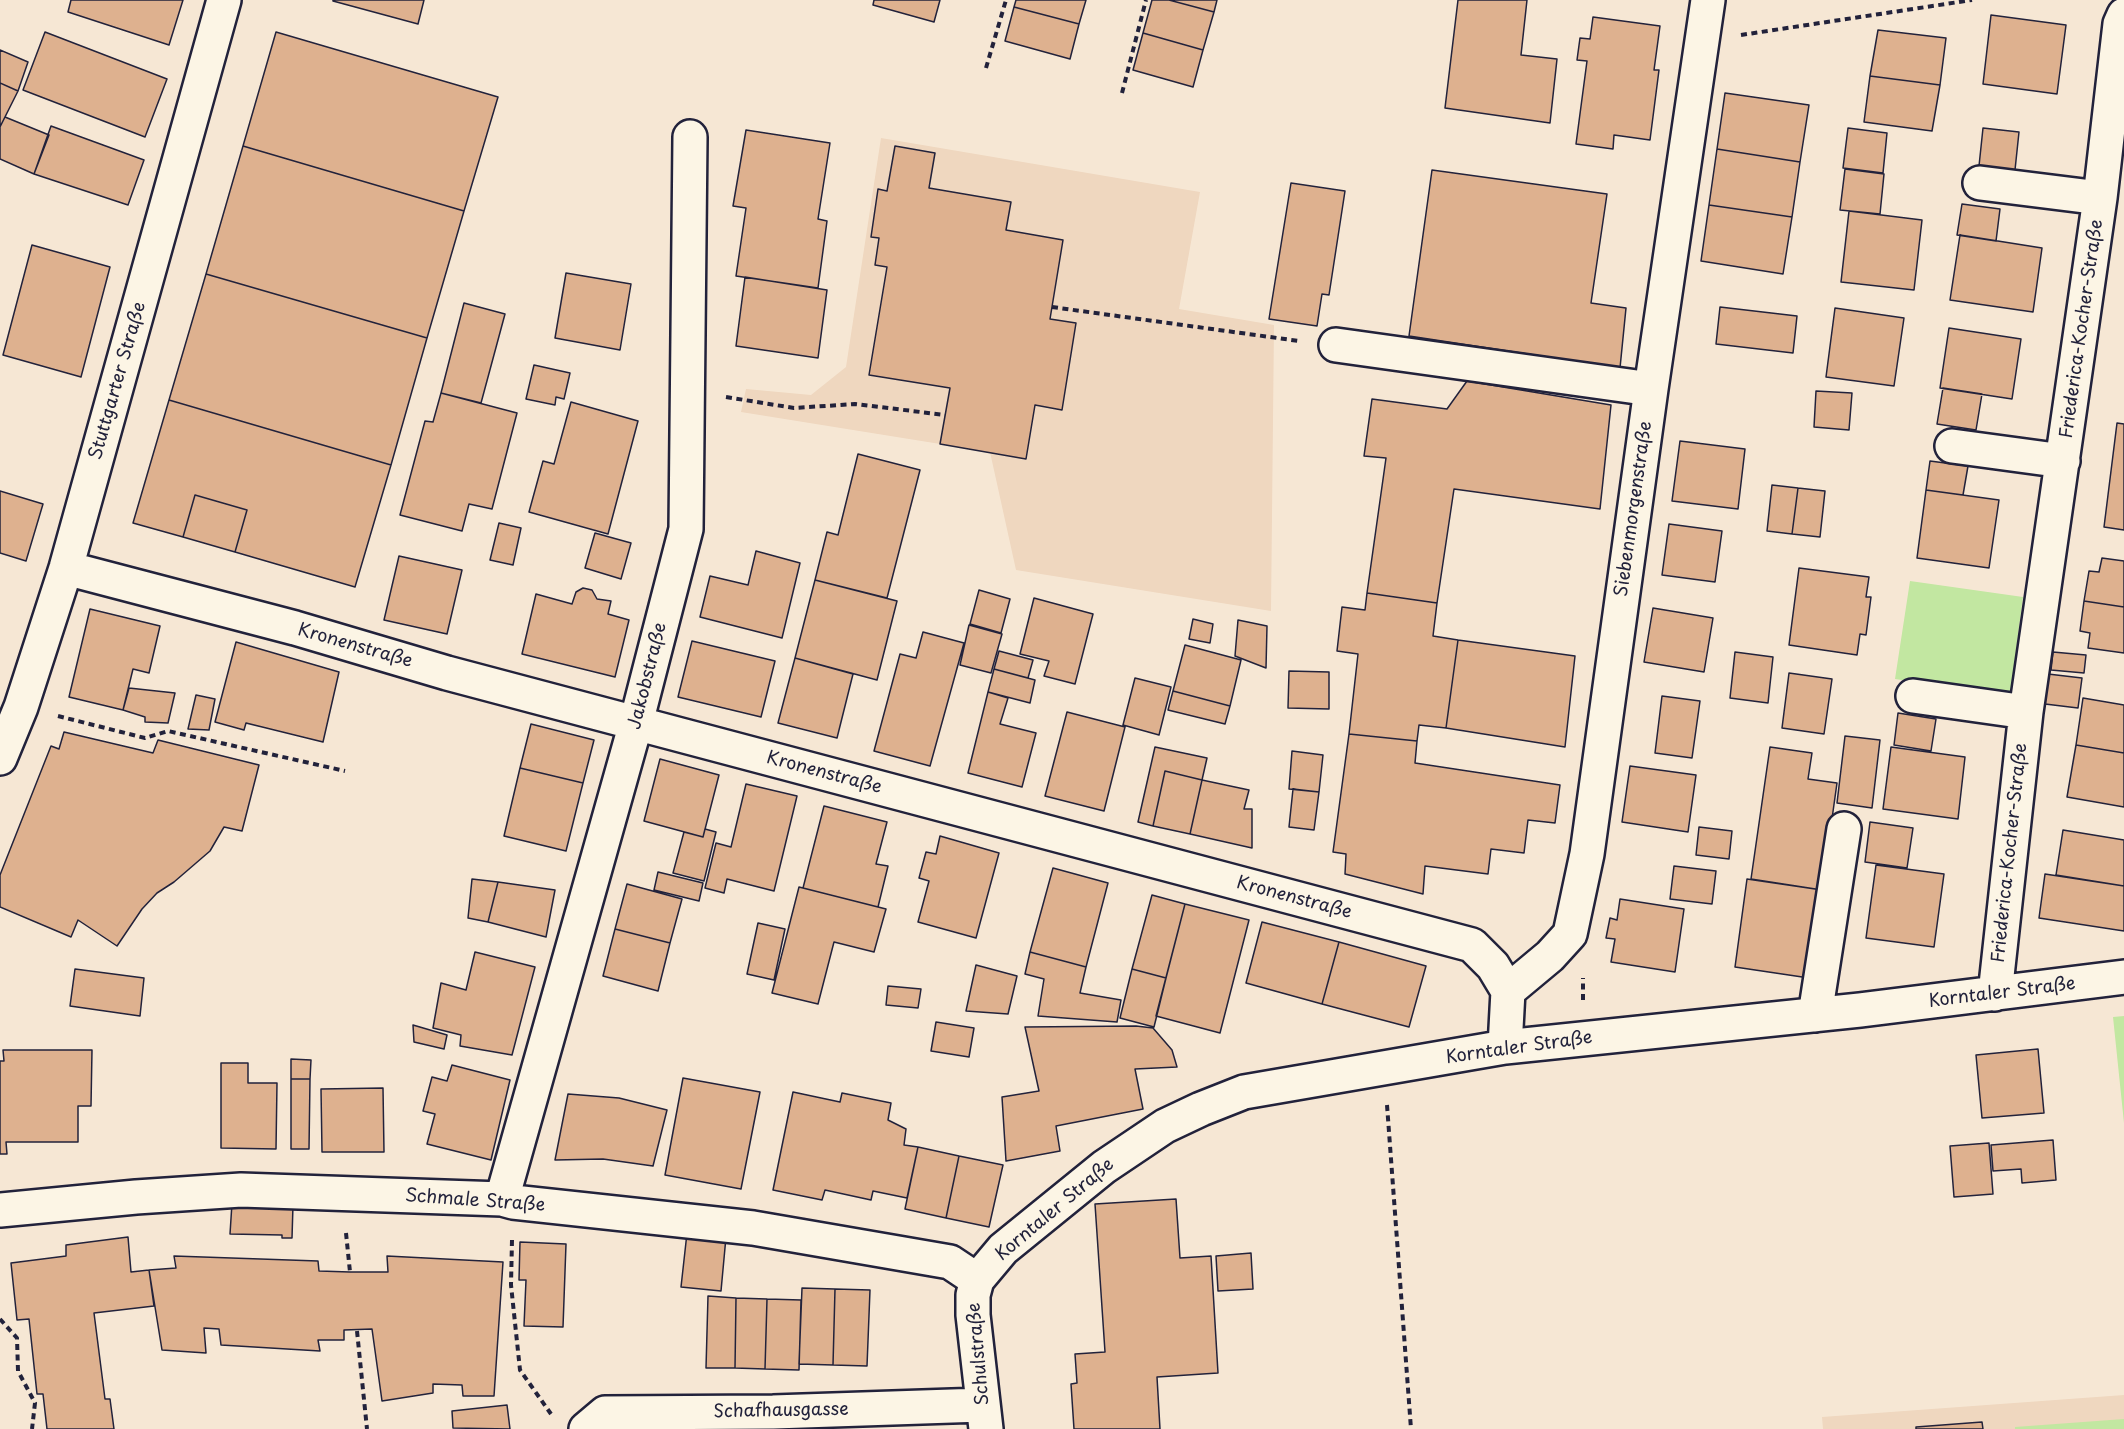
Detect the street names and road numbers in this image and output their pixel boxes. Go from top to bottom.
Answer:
street label: Friederica-Kocher-Straße [2056,218,2108,440]
street label: Stuttgarter Straße [85,300,151,462]
street label: Siebenmorgenstraße [1611,420,1657,598]
street label: Kronenstraße [295,619,415,673]
street label: Jakobstraße [624,620,672,732]
street label: Friederica-Kocher-Straße [1988,742,2032,964]
street label: Kronenstraße [764,747,884,799]
street label: Kronenstraße [1234,872,1354,924]
street label: Korntaler Straße [1927,973,2077,1013]
street label: Korntaler Straße [1444,1027,1594,1069]
street label: Korntaler Straße [991,1154,1119,1266]
street label: Schmale Straße [404,1185,546,1217]
street label: Schulstraße [964,1302,994,1406]
street label: Schafhausgasse [713,1399,849,1423]

